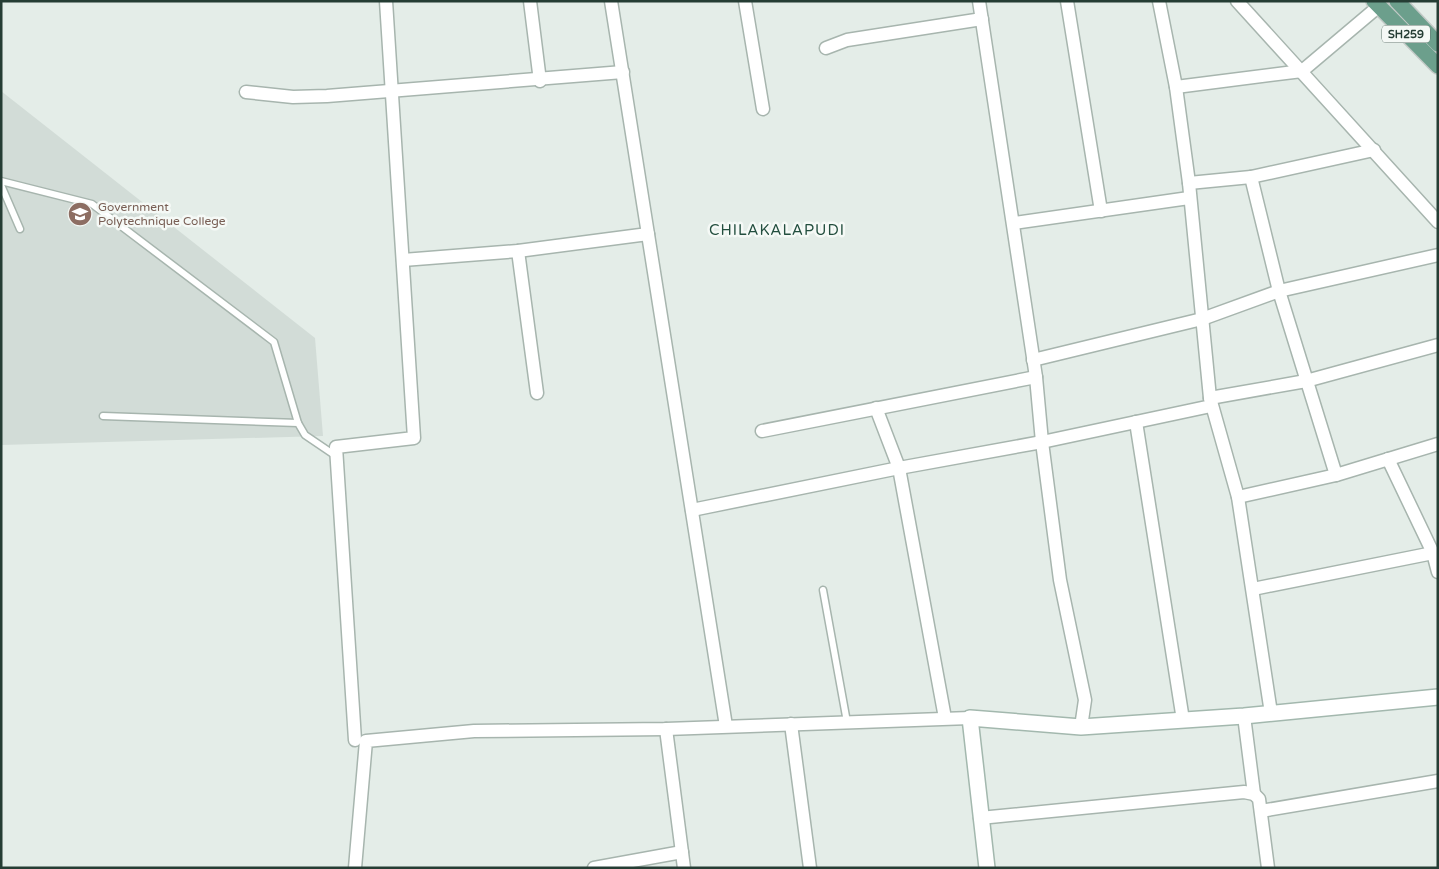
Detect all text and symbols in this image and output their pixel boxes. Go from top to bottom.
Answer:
road number: SH259 [1382,26,1430,42]
place label: Government Polytechnique College [98,200,226,228]
school or university icon: Government Polytechnique College [67,201,93,227]
district label: CHILAKALAPUDI [709,221,845,239]

